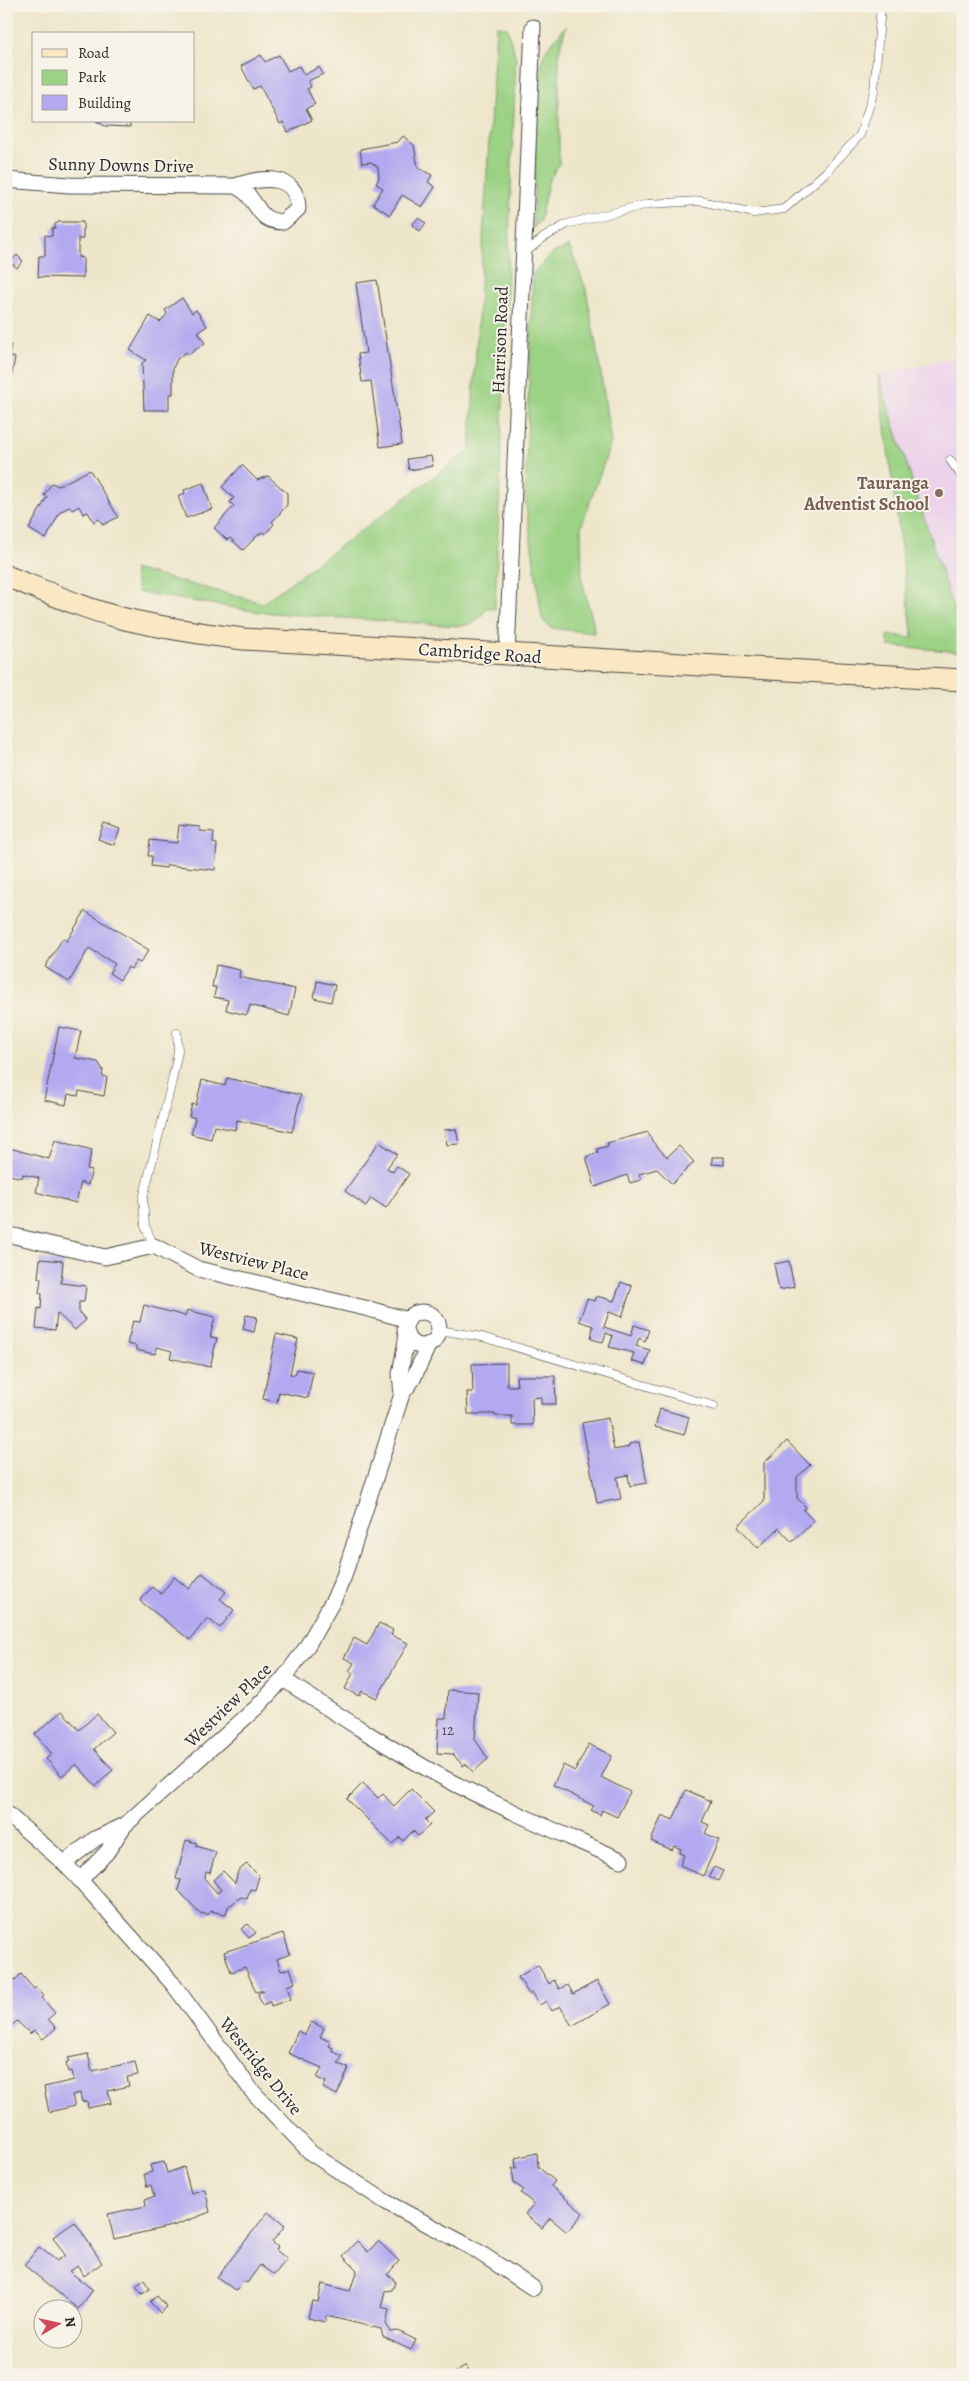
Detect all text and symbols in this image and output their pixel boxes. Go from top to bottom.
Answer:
legend [32,32,195,122]
text: Road [78,43,110,63]
text: Park [78,67,107,87]
text: Building [78,93,131,113]
street label: Sunny Downs Drive [48,152,194,178]
street label: Harrison Road [486,286,514,394]
place label: Tauranga Adventist School [803,471,929,516]
marker: Tauranga Adventist School [933,487,945,499]
street label: Cambridge Road [418,637,543,669]
street label: Westview Place [196,1236,311,1286]
street label: Westview Place [179,1657,277,1753]
house number: 12 [442,1720,454,1740]
street label: Westridge Drive [213,2011,308,2120]
north arrow [32,2298,82,2348]
text: N [60,2316,81,2329]

